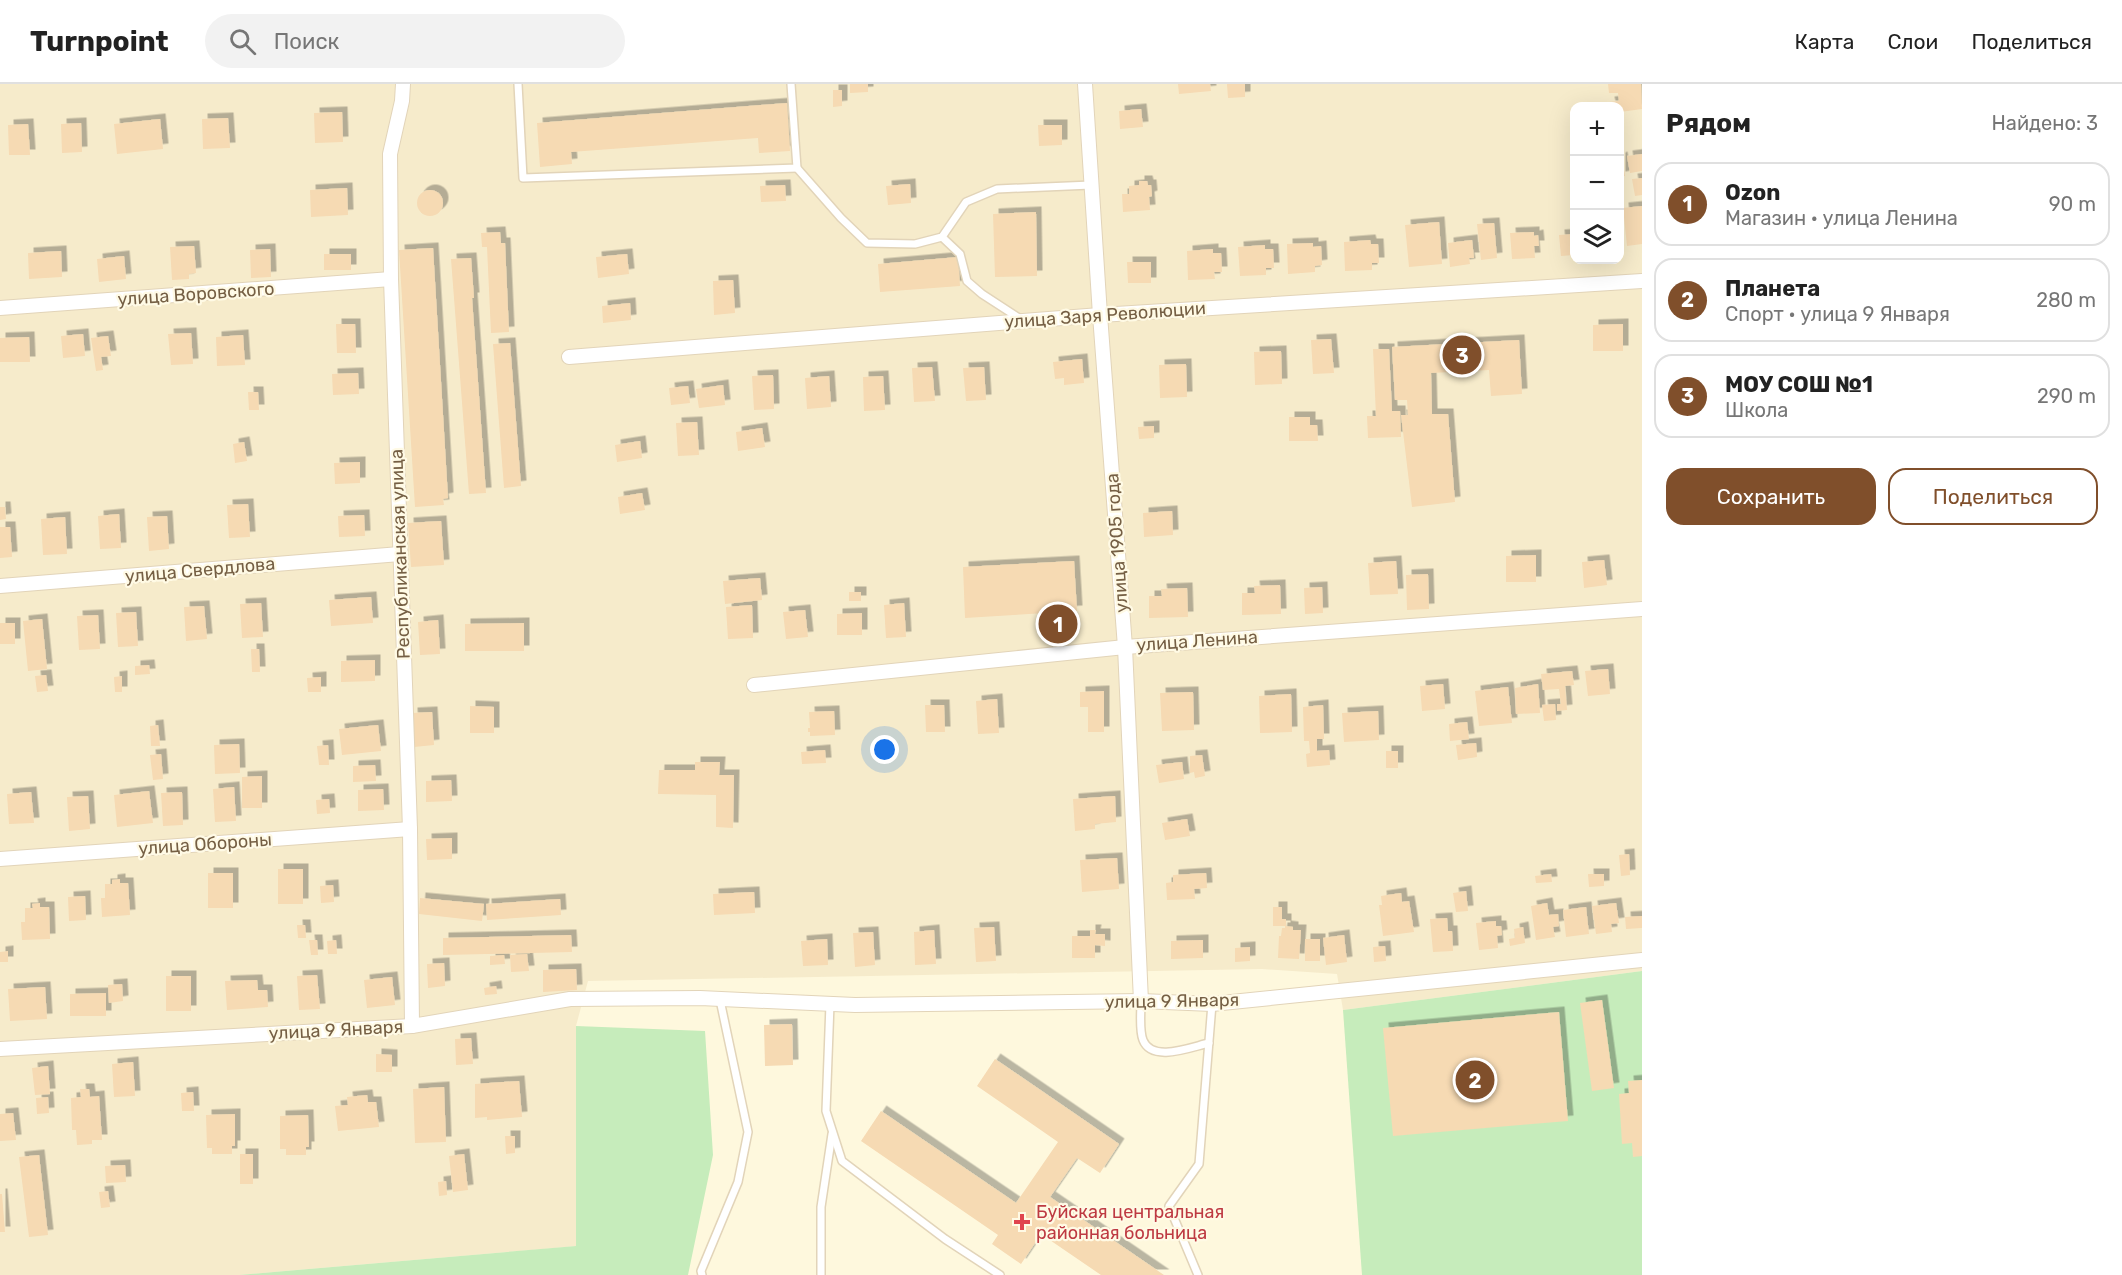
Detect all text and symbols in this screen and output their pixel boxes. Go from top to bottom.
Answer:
search box [205,14,625,68]
text: Turnpoint [30,25,169,58]
icon: search [226,25,259,58]
text: Поиск [274,28,339,55]
text: Карта [1794,29,1854,54]
text: Слои [1887,29,1938,54]
text: Поделиться [1971,29,2092,54]
map controls [1570,102,1624,264]
button: + [1570,102,1624,156]
text: Рядом [1666,108,1751,139]
text: Найдено: 3 [1992,111,2098,135]
button: − [1570,156,1624,210]
text: Ozon [1725,179,1780,206]
text: 1 [1683,192,1692,216]
text: 90 m [2049,192,2096,216]
text: Магазин · улица Ленина [1725,206,1958,230]
button: layers [1570,210,1624,264]
text: Планета [1725,275,1820,302]
street label: улица Воровского [117,278,275,310]
text: 2 [1681,288,1694,312]
text: 280 m [2036,288,2096,312]
street label: улица Заря Революции [1003,297,1207,333]
text: Спорт · улица 9 Января [1725,302,1950,326]
pin: 3 [1442,332,1482,378]
text: МОУ СОШ №1 [1725,371,1873,398]
text: 3 [1681,384,1694,408]
text: 290 m [2037,384,2096,408]
text: Школа [1725,398,1788,422]
street label: Республиканская улица [385,449,415,659]
button: Сохранить [1666,468,1876,525]
button: Поделиться [1888,468,2098,525]
street label: улица 1905 года [1101,473,1133,613]
street label: улица Свердлова [124,552,276,588]
pin: 1 [1038,602,1078,646]
street label: улица Ленина [1135,626,1259,656]
your location [870,735,899,764]
street label: улица Обороны [137,828,273,860]
street label: улица 9 Января [1104,989,1240,1013]
street label: улица 9 Января [268,1015,404,1045]
pin: 2 [1456,1058,1494,1102]
place label: Буйская центральная районная больница [1036,1201,1224,1244]
marker: Буйская центральная районная больница [1013,1213,1031,1231]

